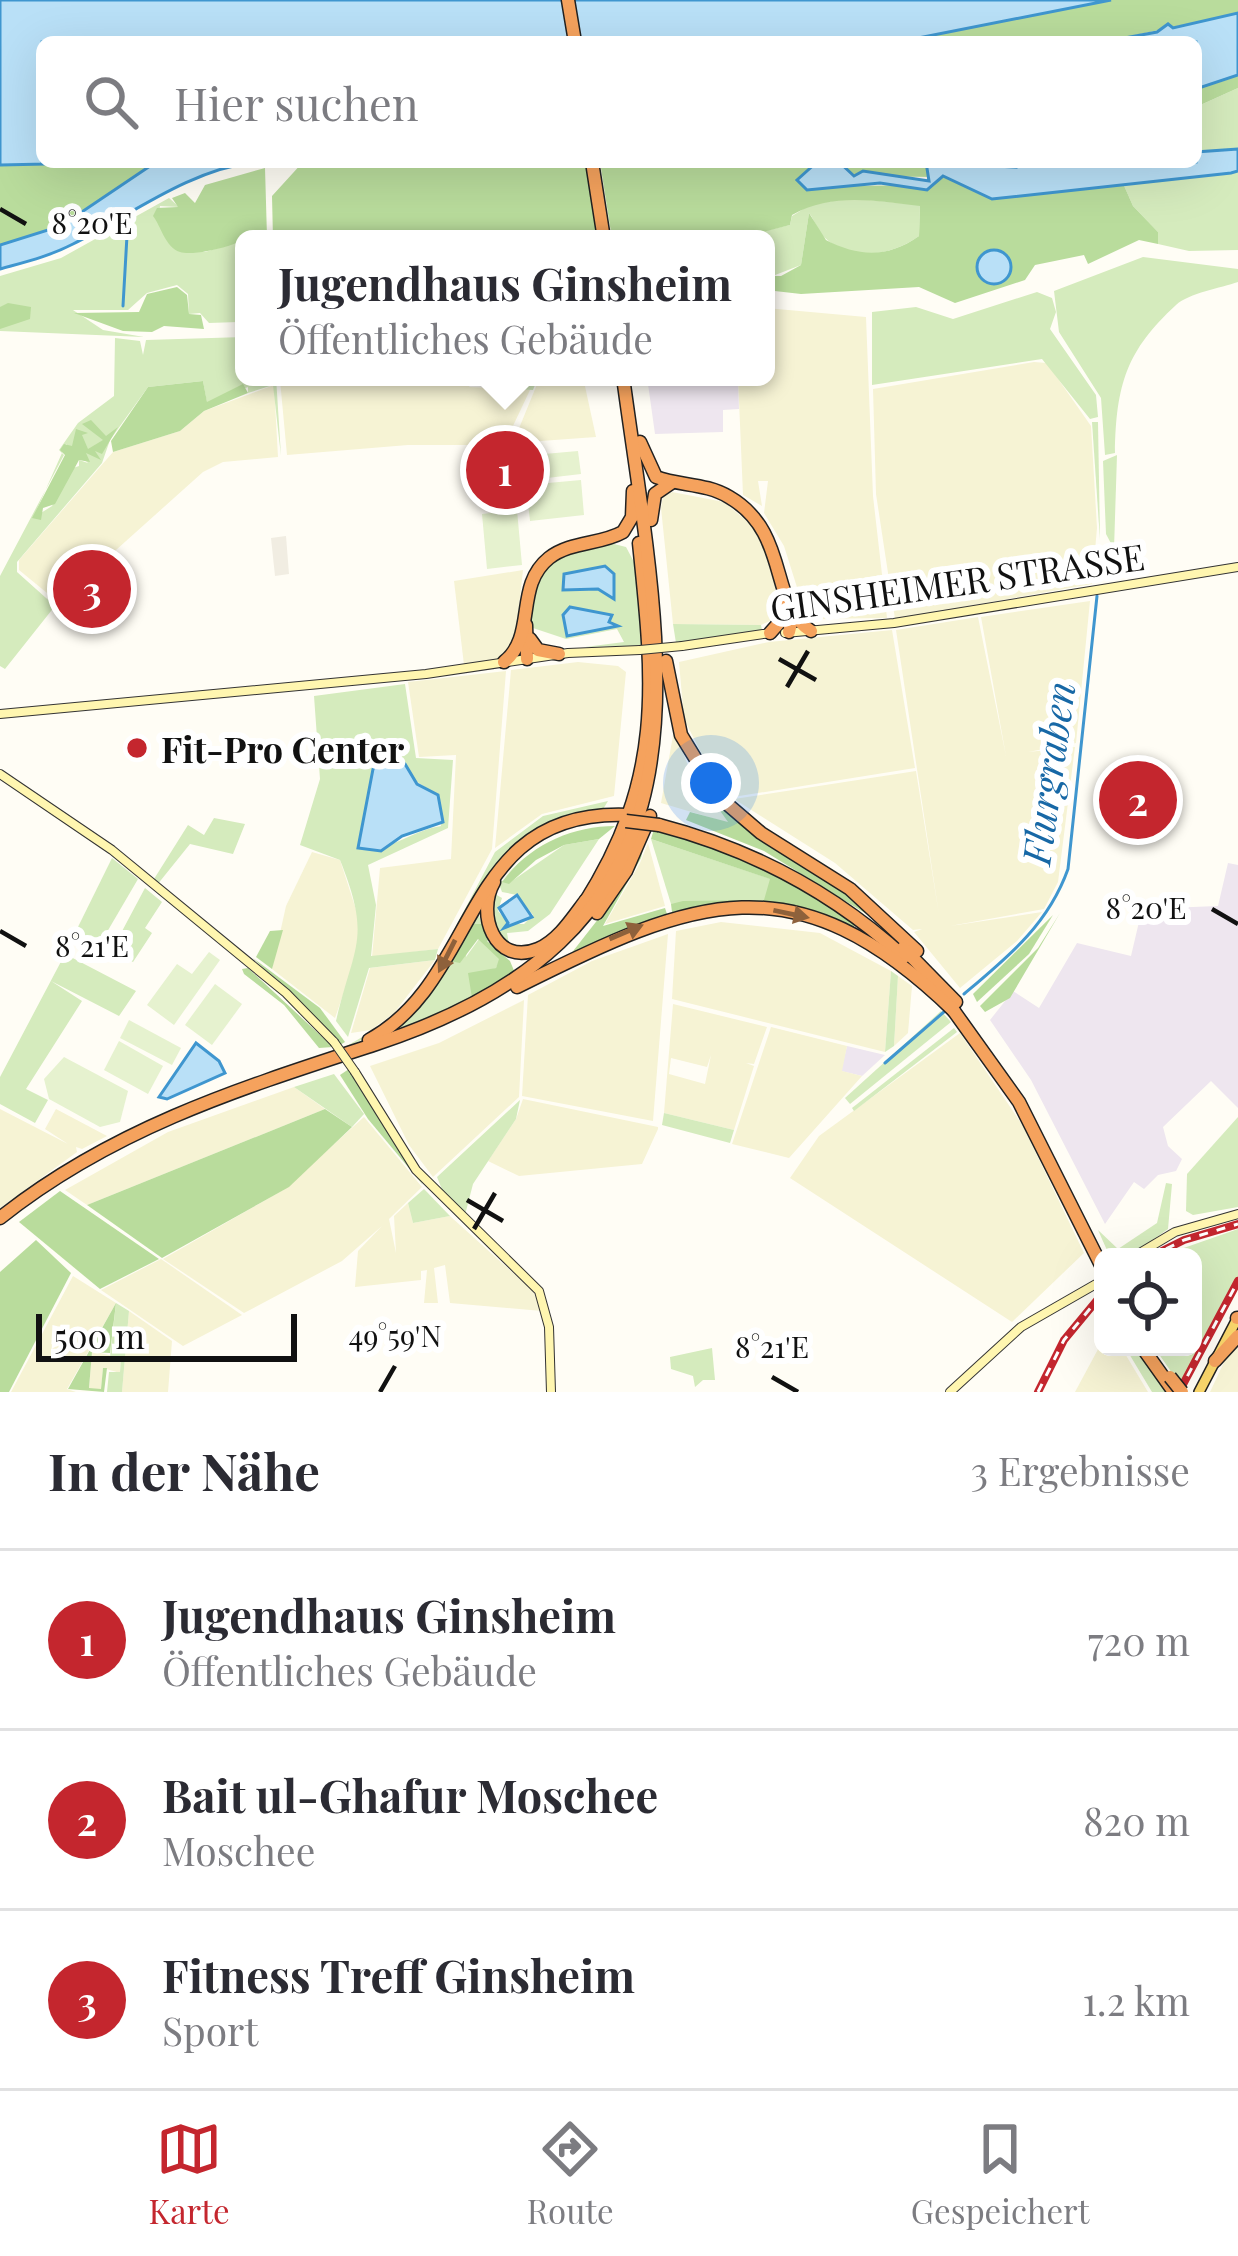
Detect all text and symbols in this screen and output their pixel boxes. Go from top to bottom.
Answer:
search box [36,36,1202,168]
icon: search [78,69,144,135]
text: Hier suchen [174,72,419,132]
text: 8°20'E [52,202,132,242]
popup [235,230,775,386]
text: Jugendhaus Ginsheim [278,252,732,312]
text: Öffentliches Gebäude [278,312,653,364]
pin: 1 [466,425,544,515]
street label: GINSHEIMER STRASSE [767,531,1147,631]
pin: 3 [53,544,131,634]
water label: Flurgraben [1008,678,1086,870]
place label: Fit-Pro Center [161,724,404,772]
marker: Fit-Pro Center [124,735,150,761]
your location [681,753,741,813]
pin: 2 [1099,755,1177,845]
text: 8°20'E [1106,887,1186,927]
one-way arrow [773,905,811,924]
one-way arrow [608,922,644,941]
text: 8°21'E [55,925,129,965]
one-way arrow [437,939,458,974]
map controls [1094,1248,1202,1356]
button: locate [1094,1248,1202,1356]
scale bar [36,1308,297,1361]
text: 500 m [54,1313,145,1357]
text: 49°59'N [348,1315,442,1355]
text: 8°21'E [735,1326,809,1366]
text: In der Nähe [48,1436,320,1504]
text: 3 Ergebnisse [970,1444,1190,1496]
text: Jugendhaus Ginsheim [162,1584,616,1644]
text: 1 [80,1614,94,1666]
text: 720 m [1088,1614,1190,1666]
text: Öffentliches Gebäude [162,1644,537,1696]
text: Bait ul-Ghafur Moschee [162,1764,658,1824]
text: 2 [77,1794,97,1846]
text: 820 m [1083,1794,1190,1846]
text: Moschee [162,1824,315,1876]
text: Fitness Treff Ginsheim [162,1944,635,2004]
text: 3 [77,1974,97,2026]
text: 1.2 km [1082,1974,1190,2026]
text: Sport [162,2004,258,2056]
tab: Karte [149,2116,230,2232]
tab: Route [527,2116,614,2232]
tab: Gespeichert [911,2116,1089,2232]

